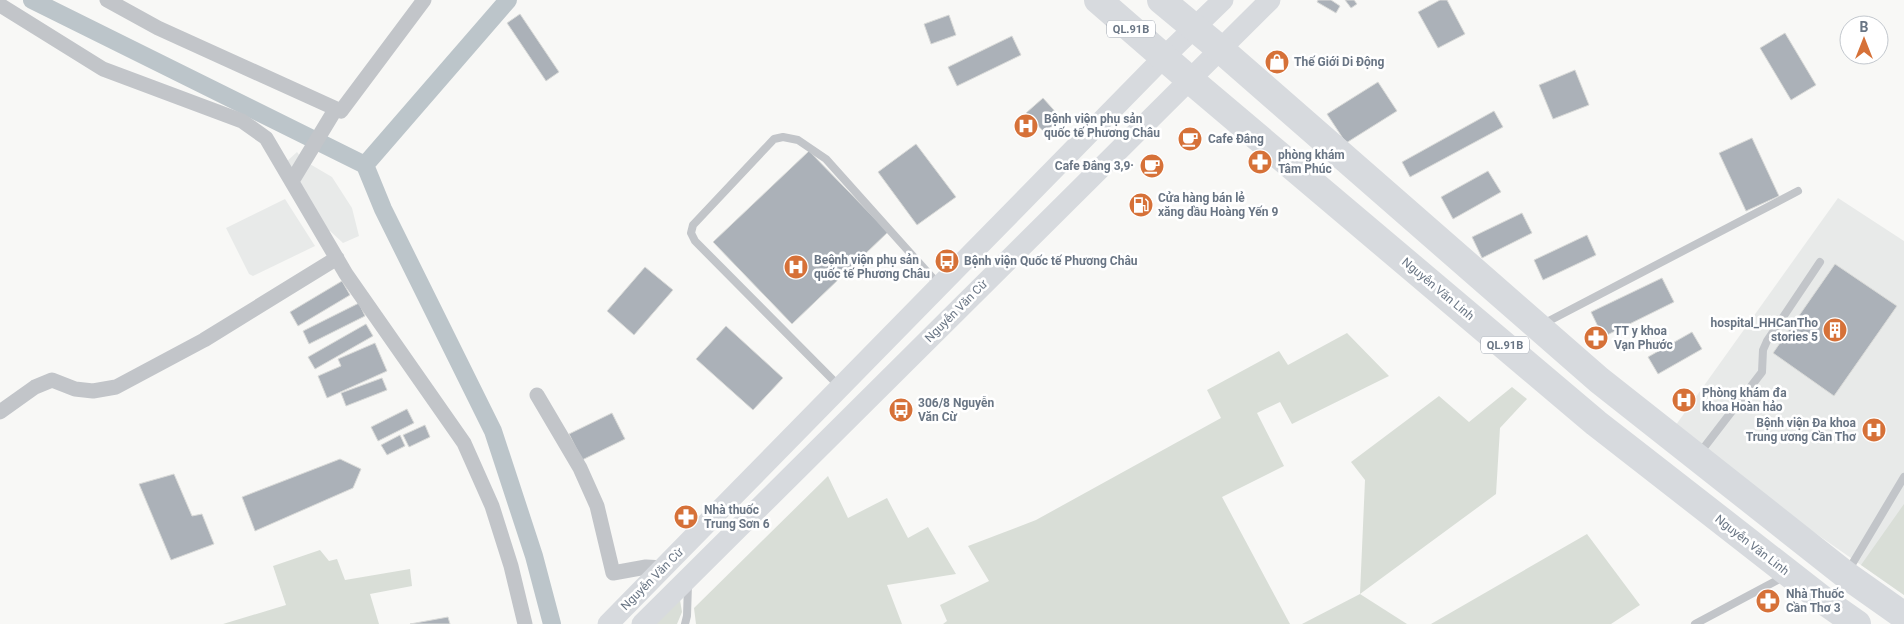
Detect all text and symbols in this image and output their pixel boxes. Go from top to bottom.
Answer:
north arrow [1839,15,1889,65]
text: B [1860,19,1869,35]
road number: QL.91B [1107,20,1155,38]
shop icon: Thế Giới Di Động [1264,49,1290,75]
place label: Thế Giới Di Động [1294,55,1385,69]
place label: Bệnh viện phụ sản quốc tế Phương Châu [1044,112,1160,140]
hospital icon: Bệnh viện phụ sản quốc tế Phương Châu [1013,113,1039,139]
cafe icon: Cafe Đắng [1177,126,1203,152]
place label: Cafe Đắng [1208,132,1264,146]
place label: phòng khám Tâm Phúc [1278,148,1345,176]
pharmacy icon: phòng khám Tâm Phúc [1247,149,1273,175]
cafe icon: Cafe Đắng 3,9· [1139,153,1165,179]
place label: Cafe Đắng 3,9· [1055,159,1134,173]
place label: Cửa hàng bán lẻ xăng dầu Hoàng Yến 9 [1158,191,1278,219]
fuel station icon: Cửa hàng bán lẻ xăng dầu Hoàng Yến 9 [1128,192,1154,218]
bus stop icon: Bệnh viện Quốc tế Phương Châu [934,248,960,274]
place label: Beệnh viện phụ sản quốc tế Phương Châu [814,253,930,281]
hospital icon: Beệnh viện phụ sản quốc tế Phương Châu [783,254,809,280]
place label: Bệnh viện Quốc tế Phương Châu [964,254,1138,268]
street label: Nguyễn Văn Linh [1399,255,1477,323]
street label: Nguyễn Văn Cừ [922,277,990,345]
place label: hospital_HHCanTho stories 5 [1711,316,1818,344]
building icon: hospital_HHCanTho stories 5 [1822,317,1848,343]
place label: TT y khoa Vạn Phước [1614,324,1673,352]
pharmacy icon: TT y khoa Vạn Phước [1583,325,1609,351]
road number: QL.91B [1481,336,1529,354]
place label: Phòng khám đa khoa Hoàn hảo [1702,386,1787,414]
hospital icon: Phòng khám đa khoa Hoàn hảo [1671,387,1697,413]
place label: 306/8 Nguyễn Văn Cừ [918,396,994,424]
bus stop icon: 306/8 Nguyễn Văn Cừ [888,397,914,423]
place label: Bệnh viện Đa khoa Trung ương Cần Thơ [1746,416,1857,444]
hospital icon: Bệnh viện Đa khoa Trung ương Cần Thơ [1861,417,1887,443]
place label: Nhà thuốc Trung Sơn 6 [704,503,770,531]
pharmacy icon: Nhà thuốc Trung Sơn 6 [673,504,699,530]
street label: Nguyễn Văn Linh [1712,512,1792,578]
street label: Nguyễn Văn Cừ [618,545,686,613]
place label: Nhà Thuốc Cần Thơ 3 [1786,587,1844,615]
pharmacy icon: Nhà Thuốc Cần Thơ 3 [1755,588,1781,614]

